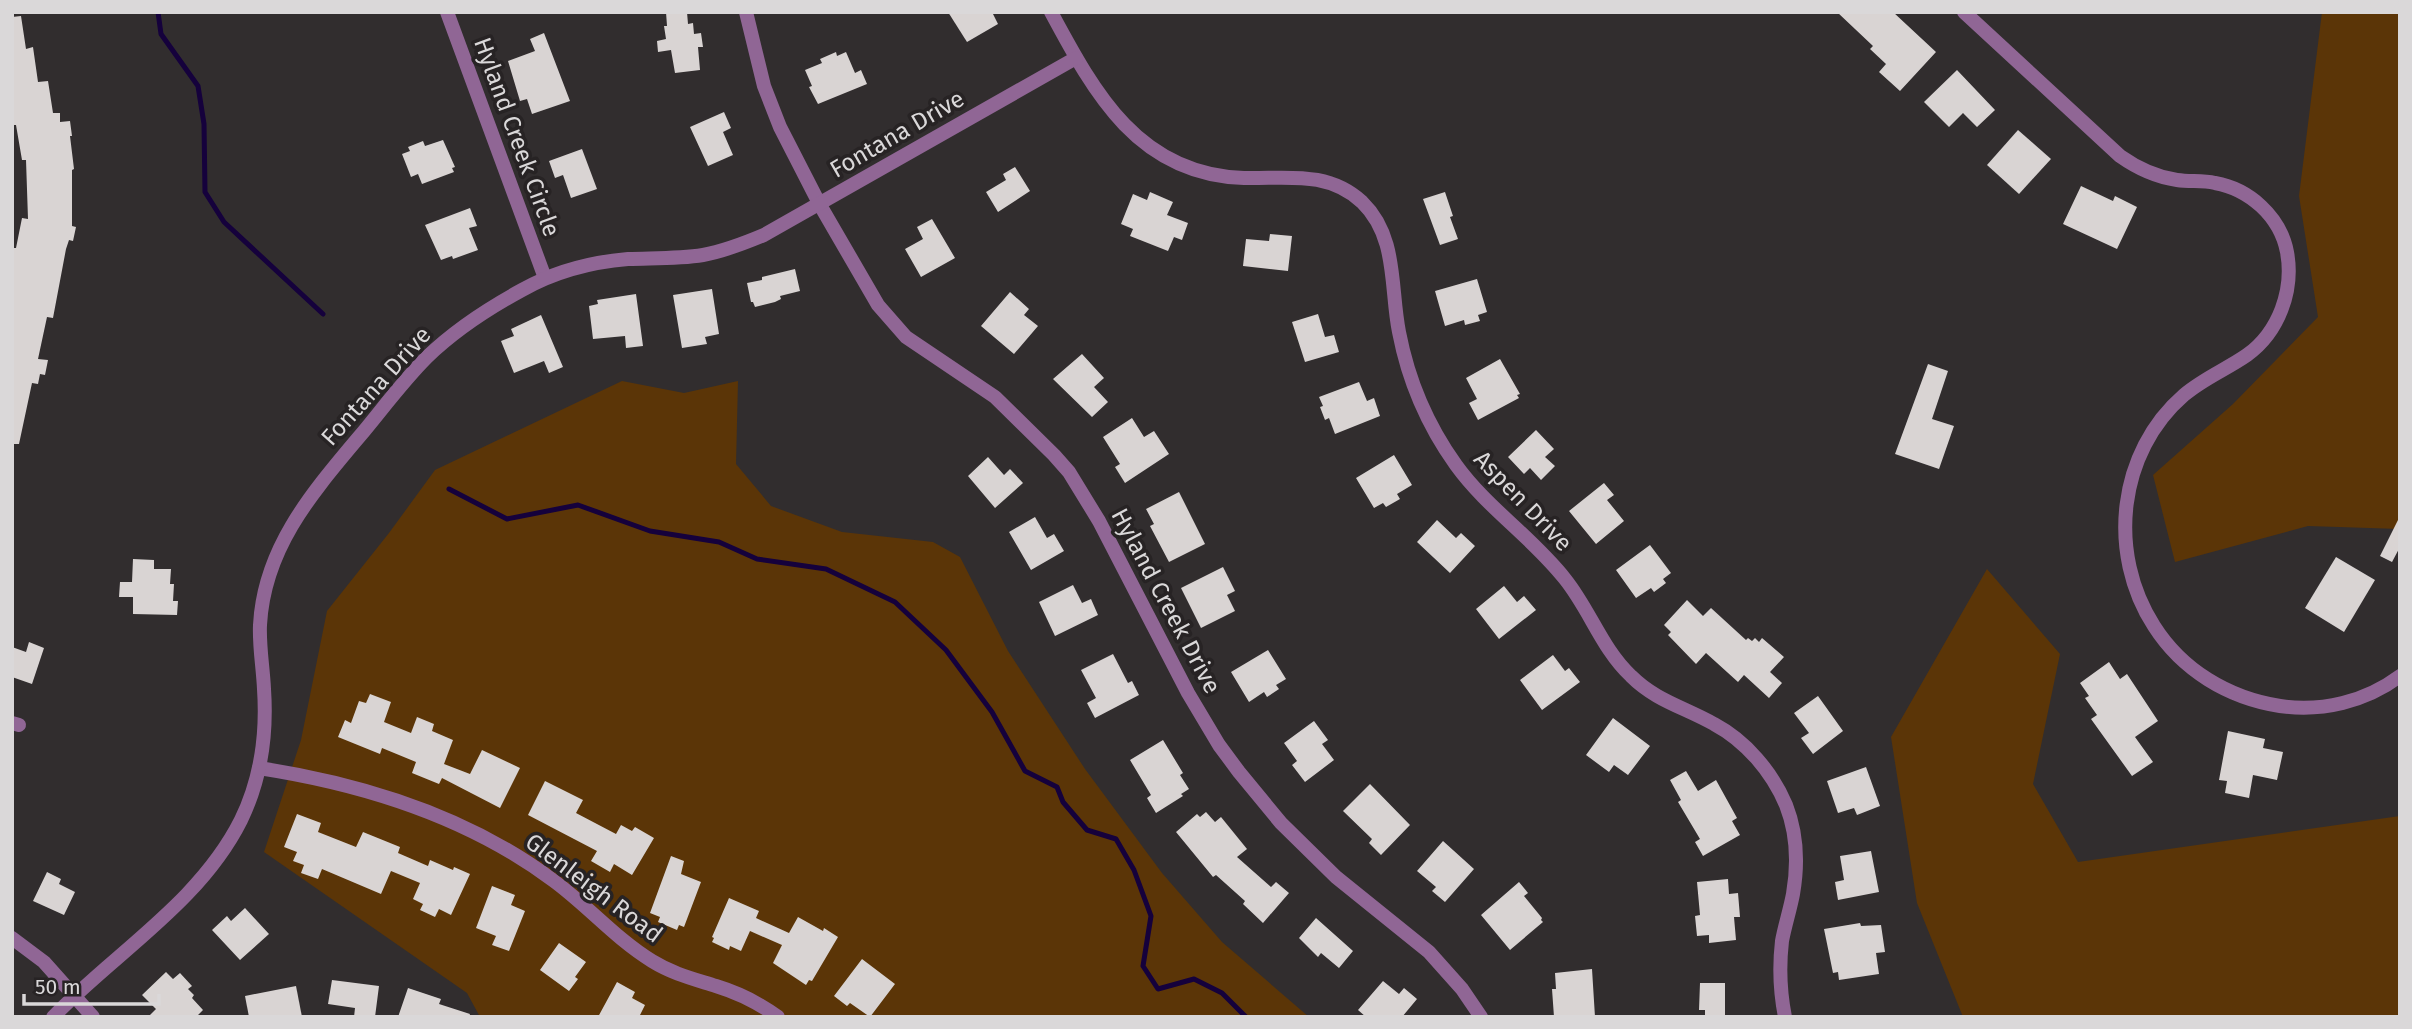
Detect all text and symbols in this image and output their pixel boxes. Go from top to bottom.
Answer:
street label: Hyland Creek Circle [468,34,566,240]
street label: Fontana Drive [825,84,969,184]
street label: Fontana Drive [315,321,437,451]
street label: Aspen Drive [1468,445,1578,557]
street label: Hyland Creek Drive [1105,504,1227,698]
street label: Glenleigh Road [520,827,668,949]
scale bar [24,962,159,1006]
text: 50 m [35,974,81,1000]

